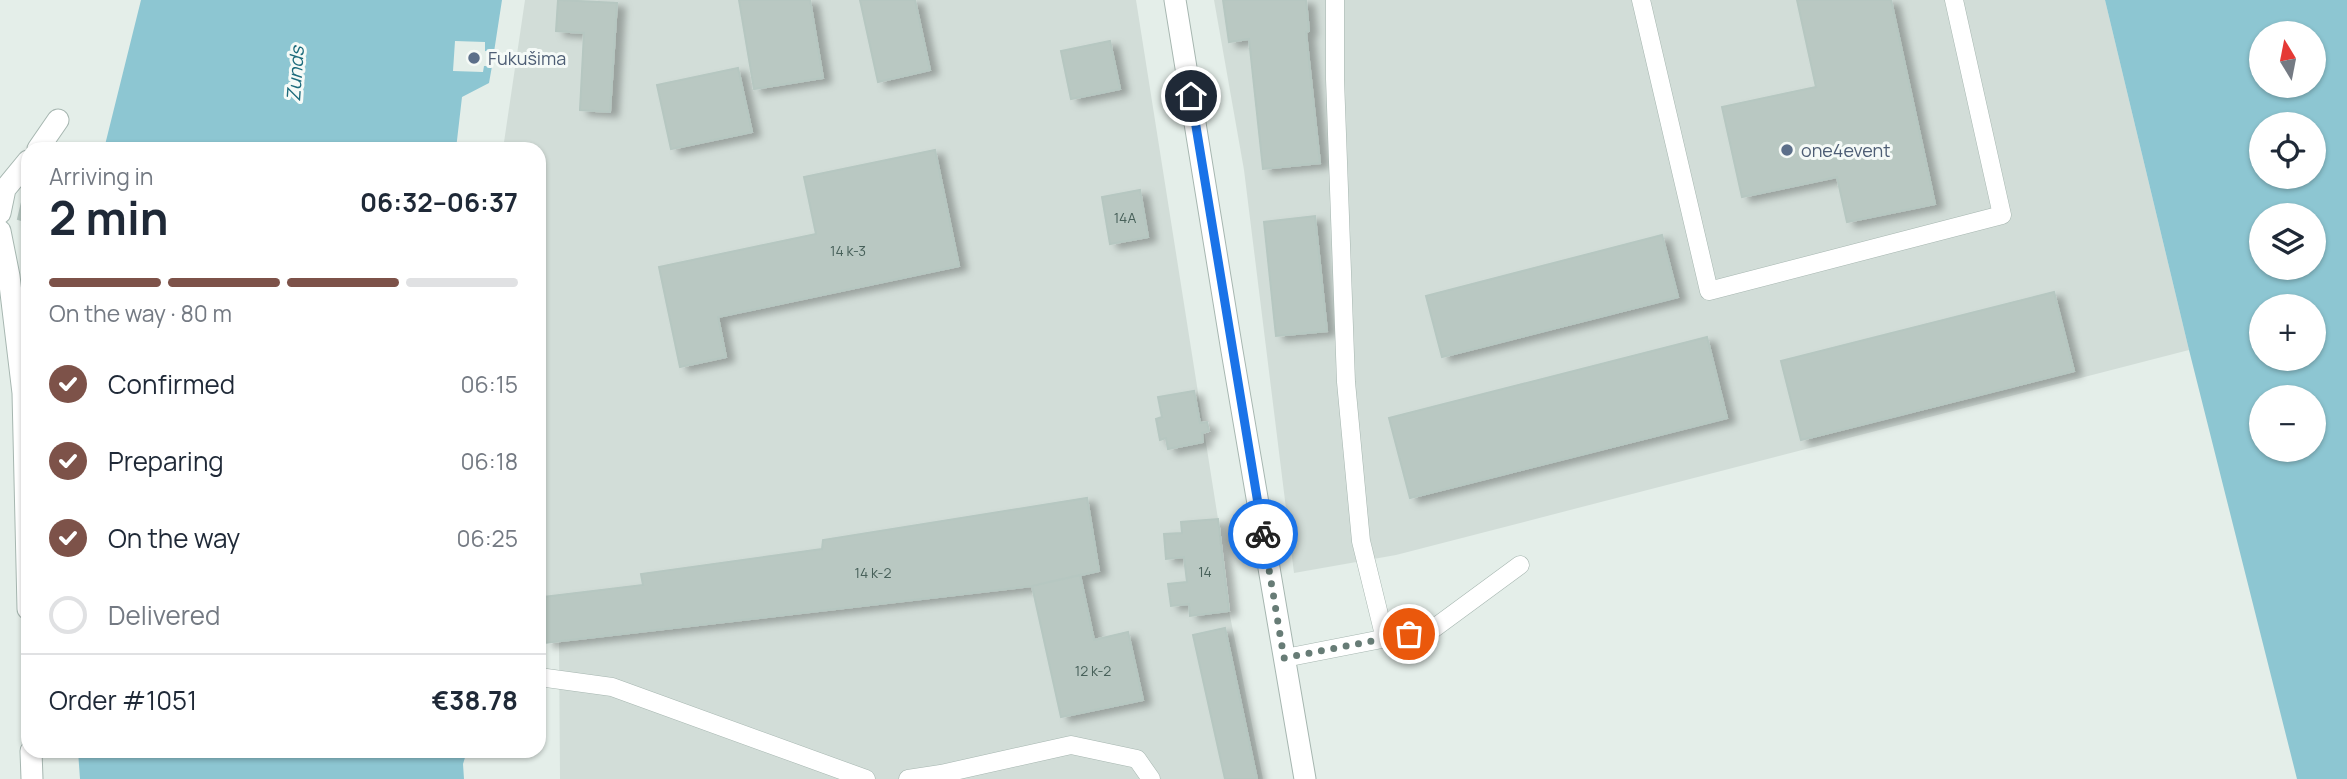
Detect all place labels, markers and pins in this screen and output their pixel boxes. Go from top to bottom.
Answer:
place label: Fukušima [488,46,566,70]
marker: Fukušima [466,50,482,66]
pin [1161,66,1221,126]
place label: one4event [1801,138,1891,162]
marker: one4event [1779,142,1795,158]
pin [1379,604,1439,664]

